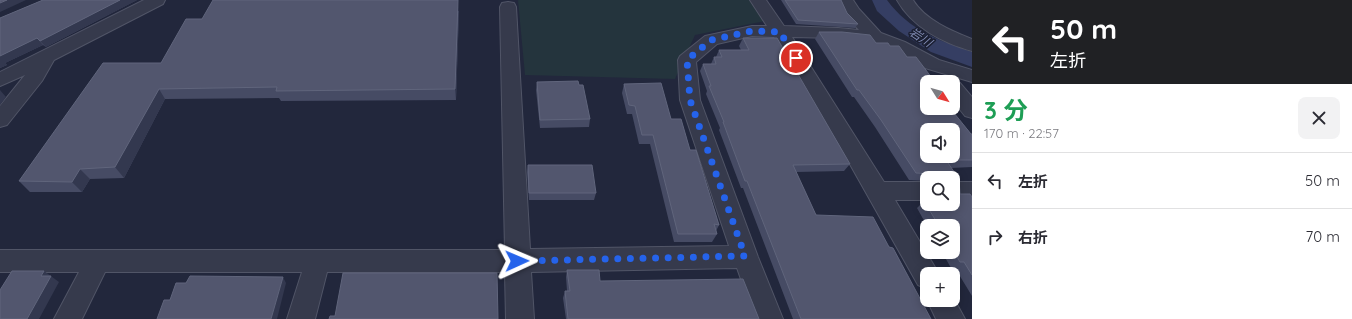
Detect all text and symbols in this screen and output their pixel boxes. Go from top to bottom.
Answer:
text: 50 m [1050,11,1117,46]
icon: left [984,16,1036,68]
water label: 岩川 [907,24,937,51]
pin [779,41,813,75]
icon: arrive [785,47,807,69]
text: 左折 [1050,49,1086,72]
north arrow [920,75,960,115]
map controls [920,75,960,307]
text: 3 分 [984,95,1028,125]
button: close [1298,97,1340,139]
button: sound [920,123,960,163]
text: 170 m · 22:57 [984,125,1059,141]
icon: left [984,170,1006,192]
button: search [920,171,960,211]
text: 50 m [1305,171,1340,190]
text: 左折 [1018,172,1048,191]
button: layers [920,219,960,259]
icon: right [984,226,1006,248]
text: 70 m [1306,227,1340,246]
text: 右折 [1018,228,1048,247]
position arrow [496,240,538,282]
button: + [920,267,960,307]

